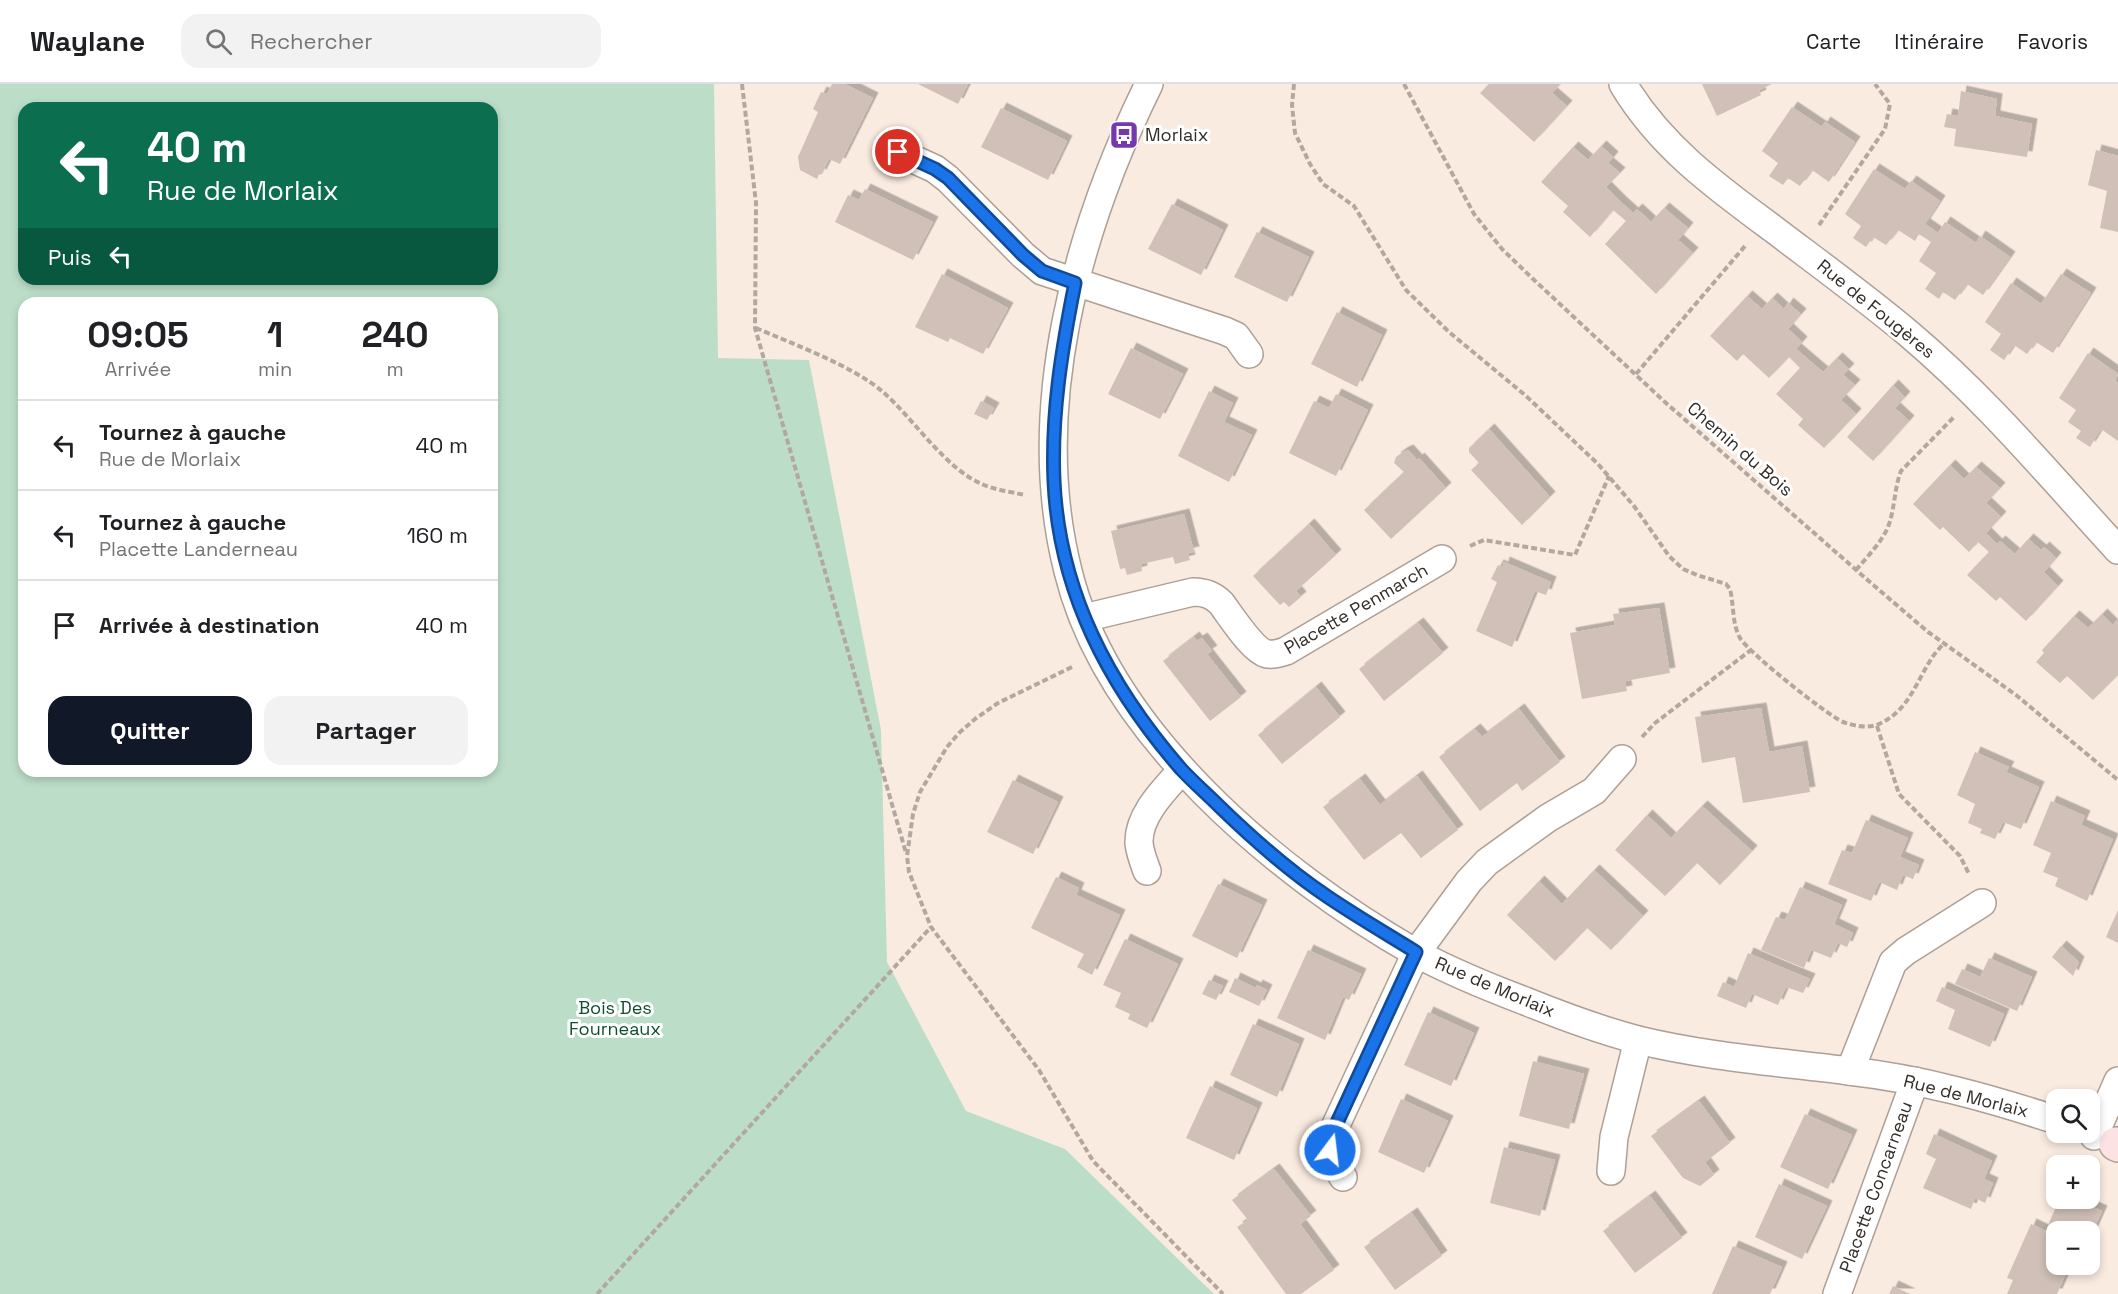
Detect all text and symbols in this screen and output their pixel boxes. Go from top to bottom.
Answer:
search box [181,14,601,68]
text: Waylane [30,23,145,59]
icon: search [202,25,235,58]
text: Rechercher [250,27,373,55]
text: Carte [1806,28,1861,55]
text: Itinéraire [1894,28,1984,55]
text: Favoris [2017,28,2088,55]
bus stop icon: Morlaix [1108,119,1140,151]
text: 40 m [147,121,247,174]
place label: Morlaix [1145,123,1208,146]
icon: left [48,126,126,204]
pin [872,126,923,177]
icon: arrive [881,135,914,168]
text: Rue de Morlaix [147,173,339,208]
icon: left [104,240,137,273]
text: Puis [48,243,92,271]
street label: Rue de Fougères [1813,254,1940,363]
text: 09:05 [87,312,189,358]
text: 1 [267,312,283,358]
text: 240 [362,312,429,358]
text: Arrivée [105,356,171,382]
text: min [258,356,292,382]
text: m [387,356,404,382]
street label: Chemin du Bois [1683,396,1798,501]
text: Tournez à gauche [99,418,286,446]
icon: left [48,429,81,462]
text: 40 m [416,431,468,459]
text: Rue de Morlaix [99,446,241,472]
text: Tournez à gauche [99,508,286,536]
icon: left [48,519,81,552]
text: 160 m [407,521,468,549]
text: Placette Landerneau [99,536,298,562]
street label: Placette Penmarch [1280,558,1432,659]
icon: arrive [48,609,81,642]
text: Arrivée à destination [99,611,320,639]
text: 40 m [416,611,468,639]
button: Quitter [48,696,252,765]
button: Partager [264,696,468,765]
street label: Rue de Morlaix [1432,951,1559,1022]
park label: Bois Des Fourneaux [569,996,661,1040]
street label: Rue de Morlaix [1901,1069,2031,1122]
map controls [2046,1089,2100,1275]
button: search [2046,1089,2100,1143]
street label: Placette Concarneau [1834,1098,1917,1276]
position arrow [1298,1118,1362,1182]
button: + [2046,1155,2100,1209]
button: − [2046,1221,2100,1275]

